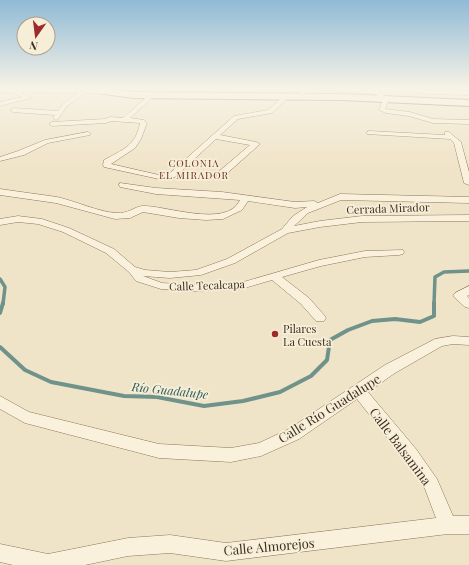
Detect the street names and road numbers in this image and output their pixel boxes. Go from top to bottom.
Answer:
street label: Cerrada Mirador [346,199,430,217]
street label: Calle Tecalcapa [169,276,246,294]
street label: Calle Río Guadalupe [275,369,384,446]
street label: Calle Balsamina [366,404,436,489]
street label: Calle Almorejos [223,534,315,558]

